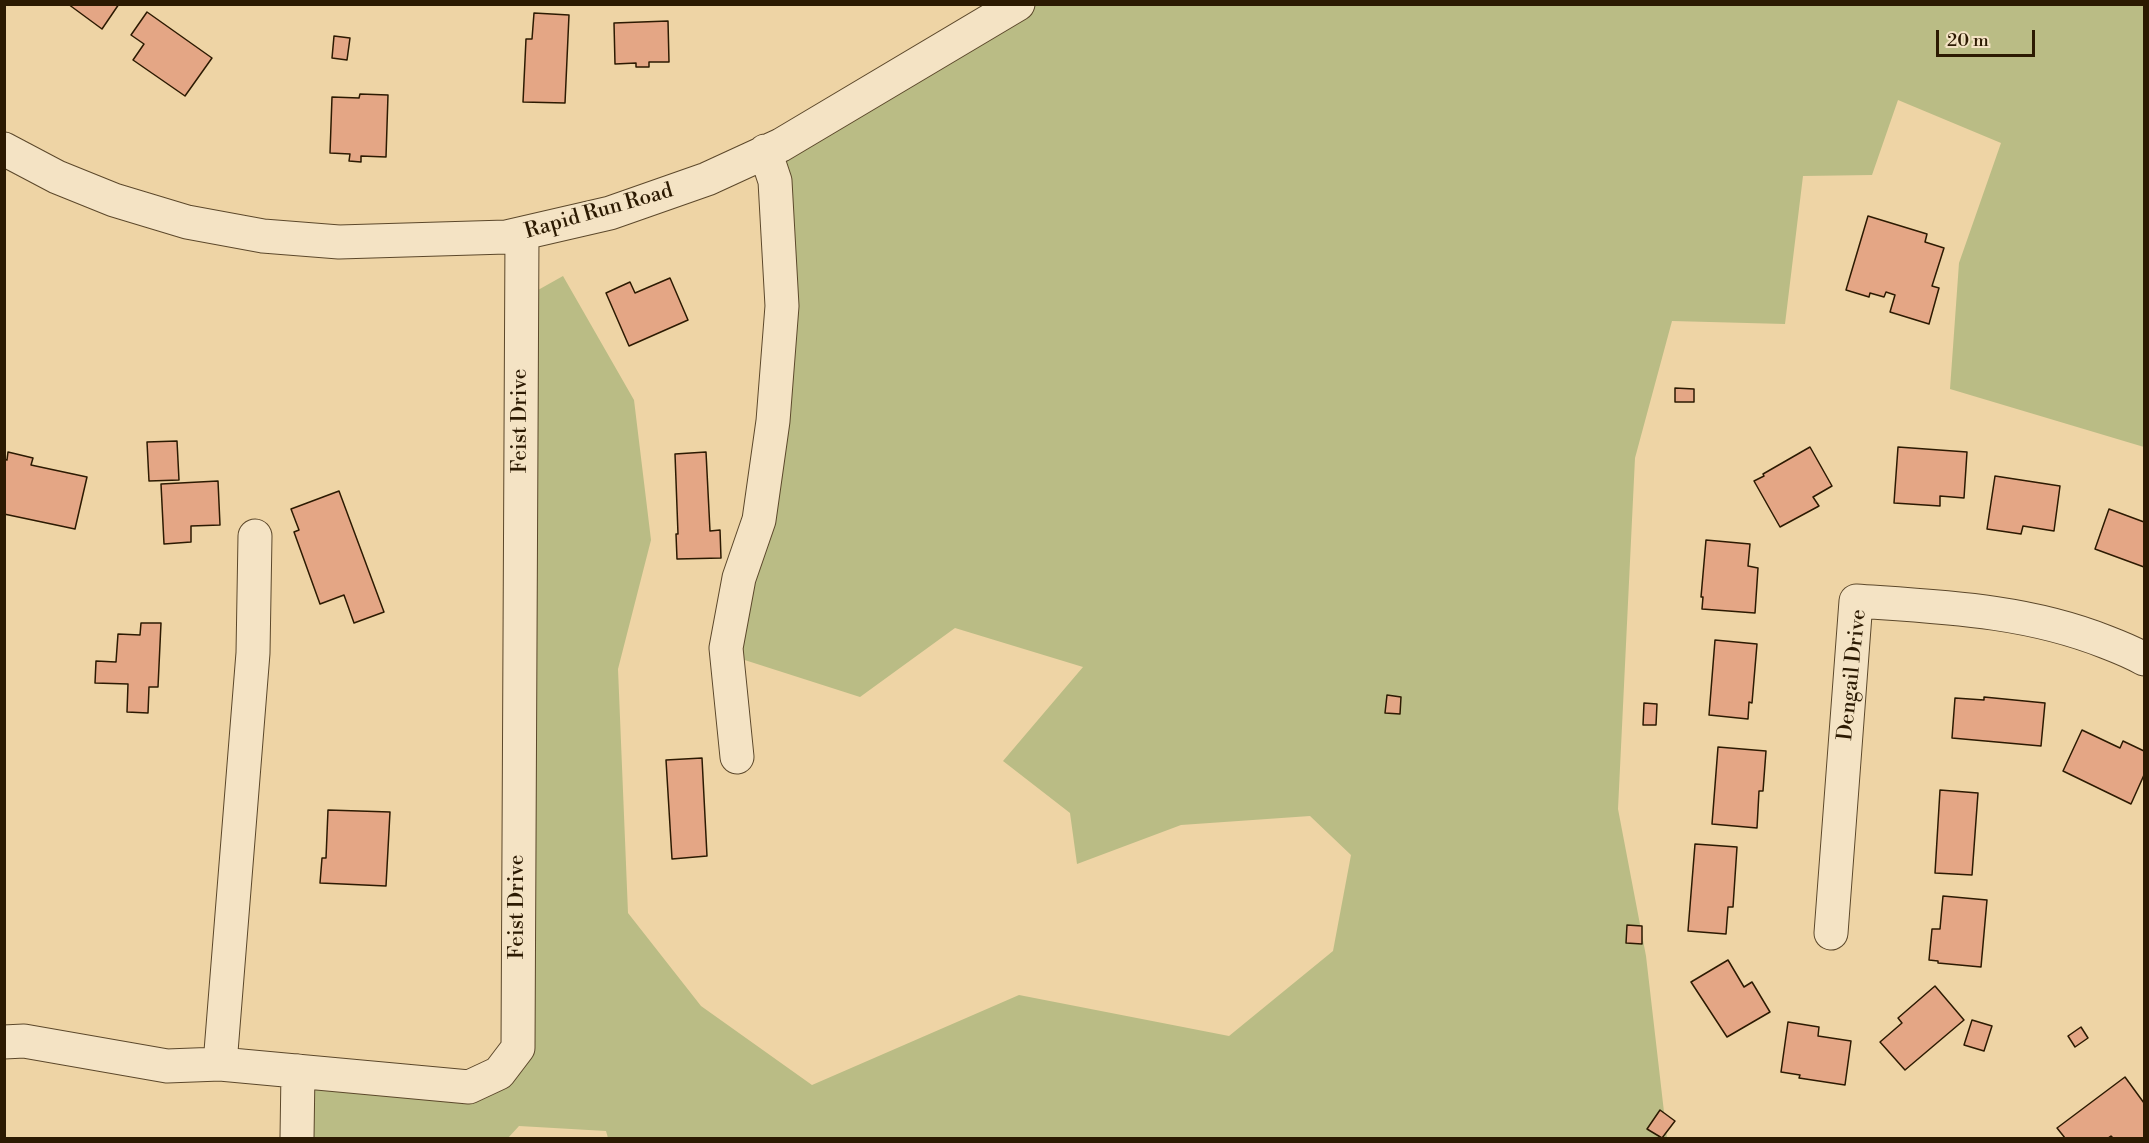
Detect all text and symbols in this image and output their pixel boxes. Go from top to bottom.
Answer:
scale bar [1939,18,2038,56]
text: 20 m [1947,29,1989,52]
street label: Rapid Run Road [522,179,676,245]
street label: Feist Drive [508,369,534,473]
street label: Dengail Drive [1834,608,1872,742]
street label: Feist Drive [505,855,531,959]

